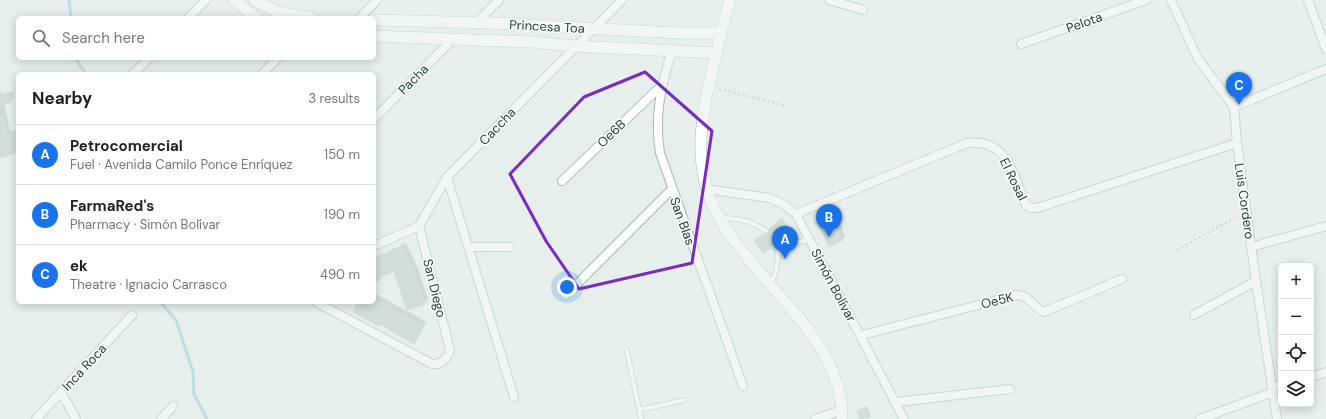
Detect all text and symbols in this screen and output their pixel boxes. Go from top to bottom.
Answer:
street label: Pelota [1064,8,1104,37]
search box [16,16,376,60]
street label: Princesa Toa [509,16,585,37]
icon: search [30,27,52,49]
text: Search here [62,28,145,48]
street label: Pacha [395,61,432,98]
pin: C [1226,72,1252,105]
text: Nearby [32,87,92,109]
text: 3 results [308,90,360,107]
street label: Caccha [475,104,519,149]
street label: Oe6B [593,116,629,151]
text: Petrocomercial [70,136,183,156]
text: A [40,146,50,163]
text: 150 m [324,146,360,163]
street label: El Rosal [996,155,1031,203]
text: Fuel · Avenida Camilo Ponce Enríquez [70,156,293,173]
street label: Luis Cordero [1231,162,1258,241]
street label: San Blas [666,195,699,248]
text: FarmaRed's [70,196,154,216]
pin: B [816,204,842,237]
text: B [41,206,49,223]
text: 190 m [324,206,360,223]
text: Pharmacy · Simón Bolívar [70,216,220,233]
pin: A [772,226,798,259]
street label: Simón Bolívar [807,246,860,325]
text: ek [70,256,88,276]
street label: San Diego [419,257,450,319]
map controls [1278,263,1314,407]
button: + [1278,263,1314,299]
text: C [40,266,50,283]
text: 490 m [320,266,360,283]
text: Theatre · Ignacio Carrasco [70,276,227,293]
your location [557,277,577,297]
street label: Oe5K [979,288,1016,313]
button: − [1278,299,1314,335]
button: locate [1278,335,1314,371]
street label: Inca Roca [58,340,110,394]
button: layers [1278,371,1314,407]

